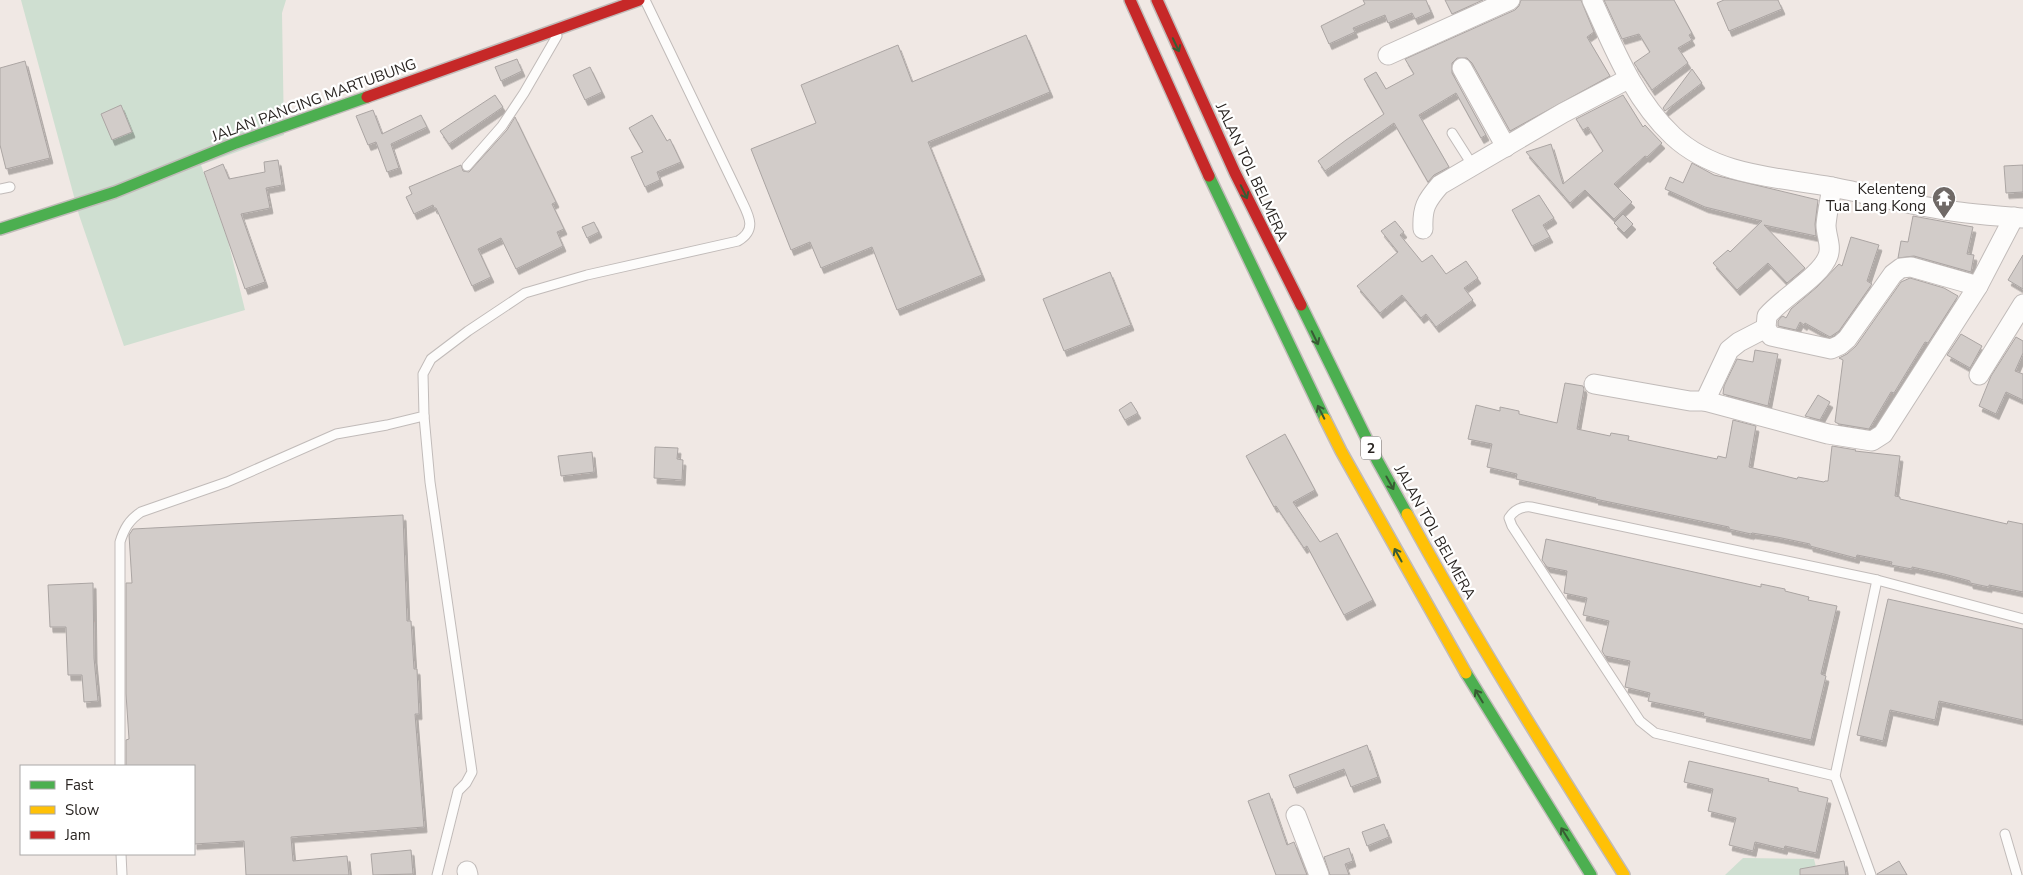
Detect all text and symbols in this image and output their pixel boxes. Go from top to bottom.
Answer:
one-way arrow [1172,37,1182,52]
street label: JALAN PANCING MARTUBUNG [208,54,419,147]
street label: JALAN TOL BELMERA [1211,99,1293,245]
place label: Kelenteng Tua Lang Kong [1826,179,1926,216]
one-way arrow [1240,184,1249,199]
temple icon: Kelenteng Tua Lang Kong [1931,185,1957,219]
one-way arrow [1311,330,1320,345]
one-way arrow [1316,404,1326,419]
road number: 2 [1361,436,1381,459]
street label: JALAN TOL BELMERA [1389,460,1480,603]
one-way arrow [1385,475,1395,489]
one-way arrow [1393,547,1403,562]
one-way arrow [1473,689,1483,703]
legend [20,765,195,855]
text: Fast [65,775,94,795]
text: Slow [65,800,100,820]
text: Jam [64,825,91,845]
one-way arrow [1559,827,1569,841]

